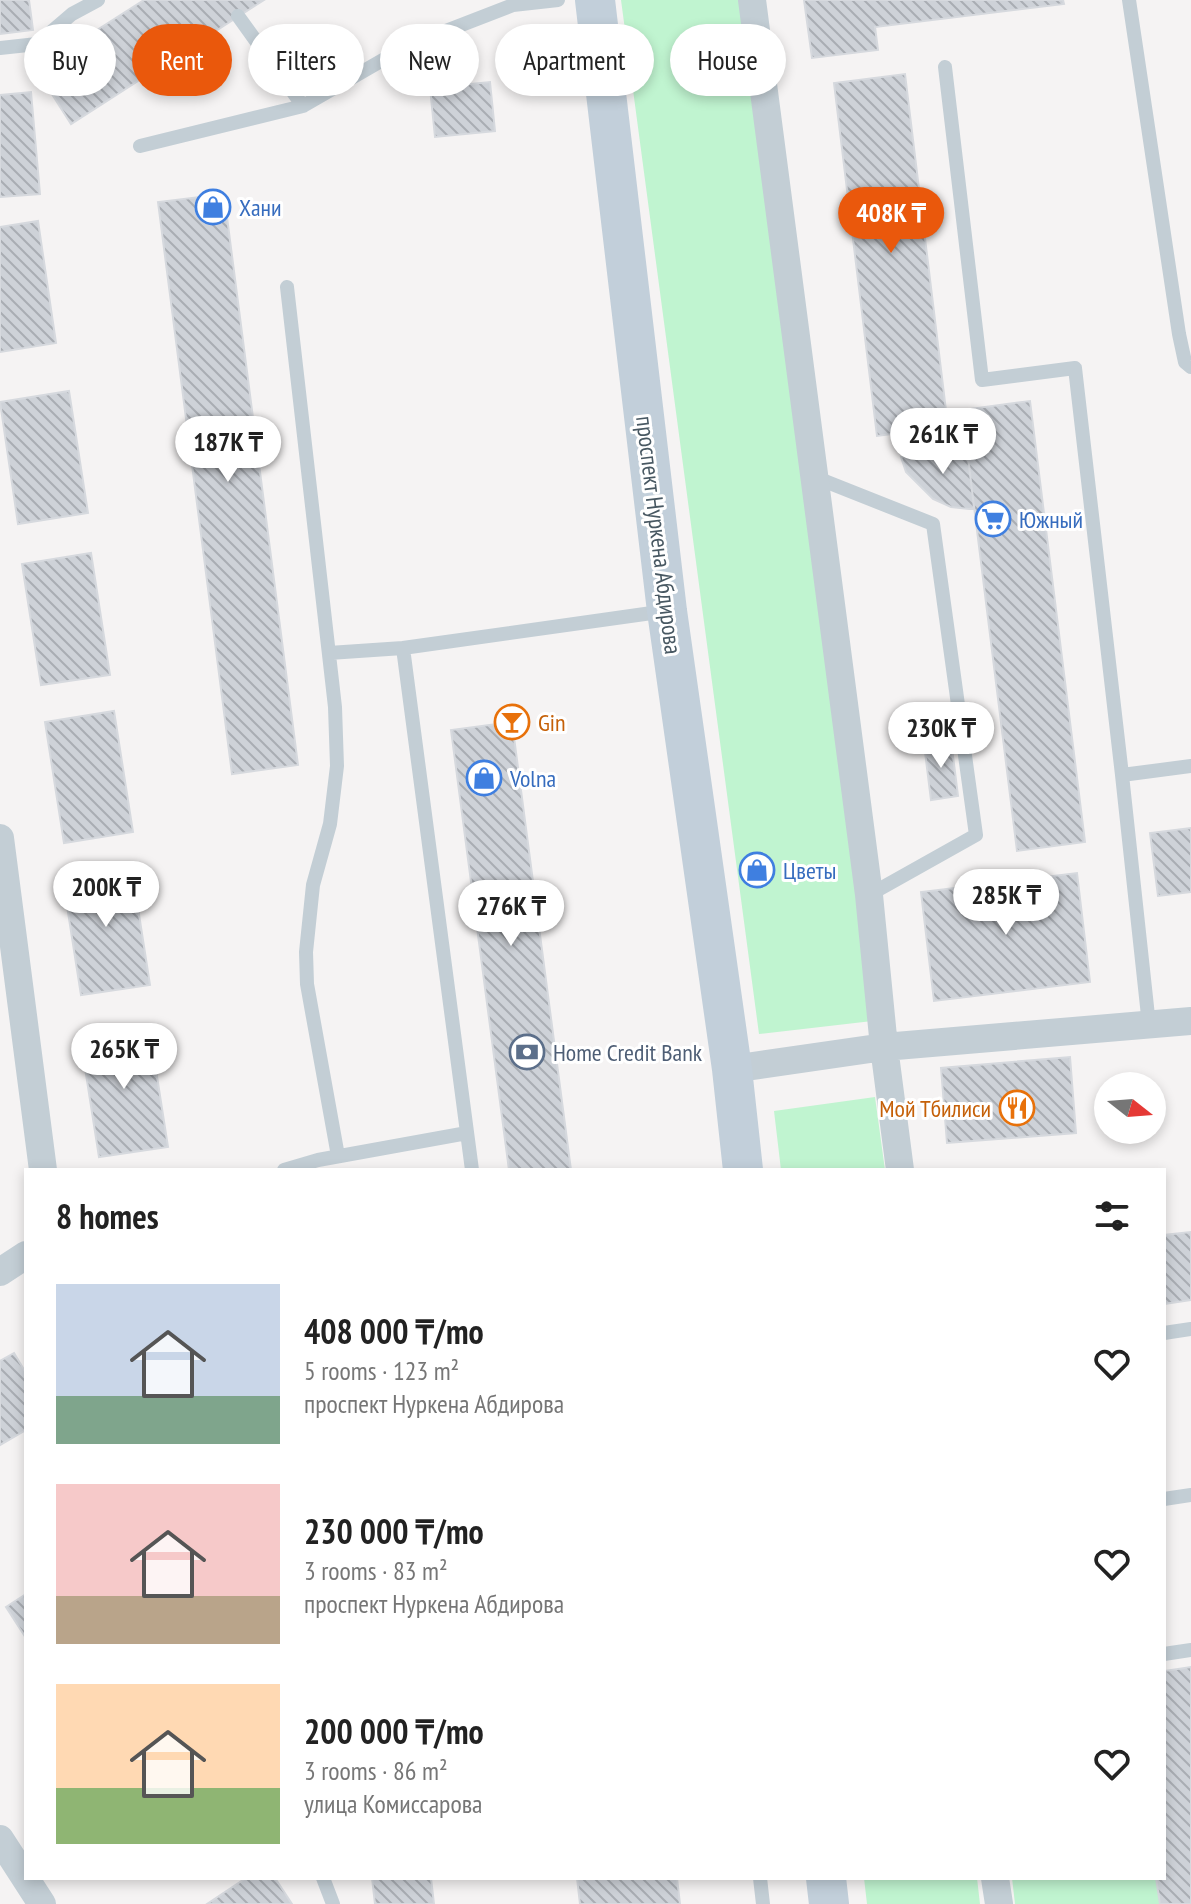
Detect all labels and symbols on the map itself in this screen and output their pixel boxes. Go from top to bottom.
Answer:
pin: 408K ₸ [826,187,956,255]
shop icon: Хани [194,188,232,226]
place label: Хани [239,192,282,223]
pin: 261K ₸ [878,408,1008,476]
street label: проспект Нуркена Абдирова [629,414,689,656]
pin: 187K ₸ [163,416,293,484]
supermarket icon: Южный [974,500,1012,538]
place label: Южный [1019,504,1083,535]
pin: 230K ₸ [876,702,1006,770]
bar icon: Gin [493,703,531,741]
place label: Gin [538,707,566,738]
shop icon: Volna [465,759,503,797]
place label: Volna [509,763,556,794]
shop icon: Цветы [738,851,776,889]
place label: Цветы [783,855,836,886]
pin: 200K ₸ [41,861,171,929]
pin: 285K ₸ [941,869,1071,937]
pin: 276K ₸ [446,880,576,948]
pin: 265K ₸ [59,1023,189,1091]
bank icon: Home Credit Bank [508,1033,546,1071]
place label: Home Credit Bank [553,1037,703,1068]
north arrow [1094,1072,1166,1144]
restaurant icon: Мой Тбилиси [998,1089,1036,1127]
place label: Мой Тбилиси [879,1093,991,1124]

